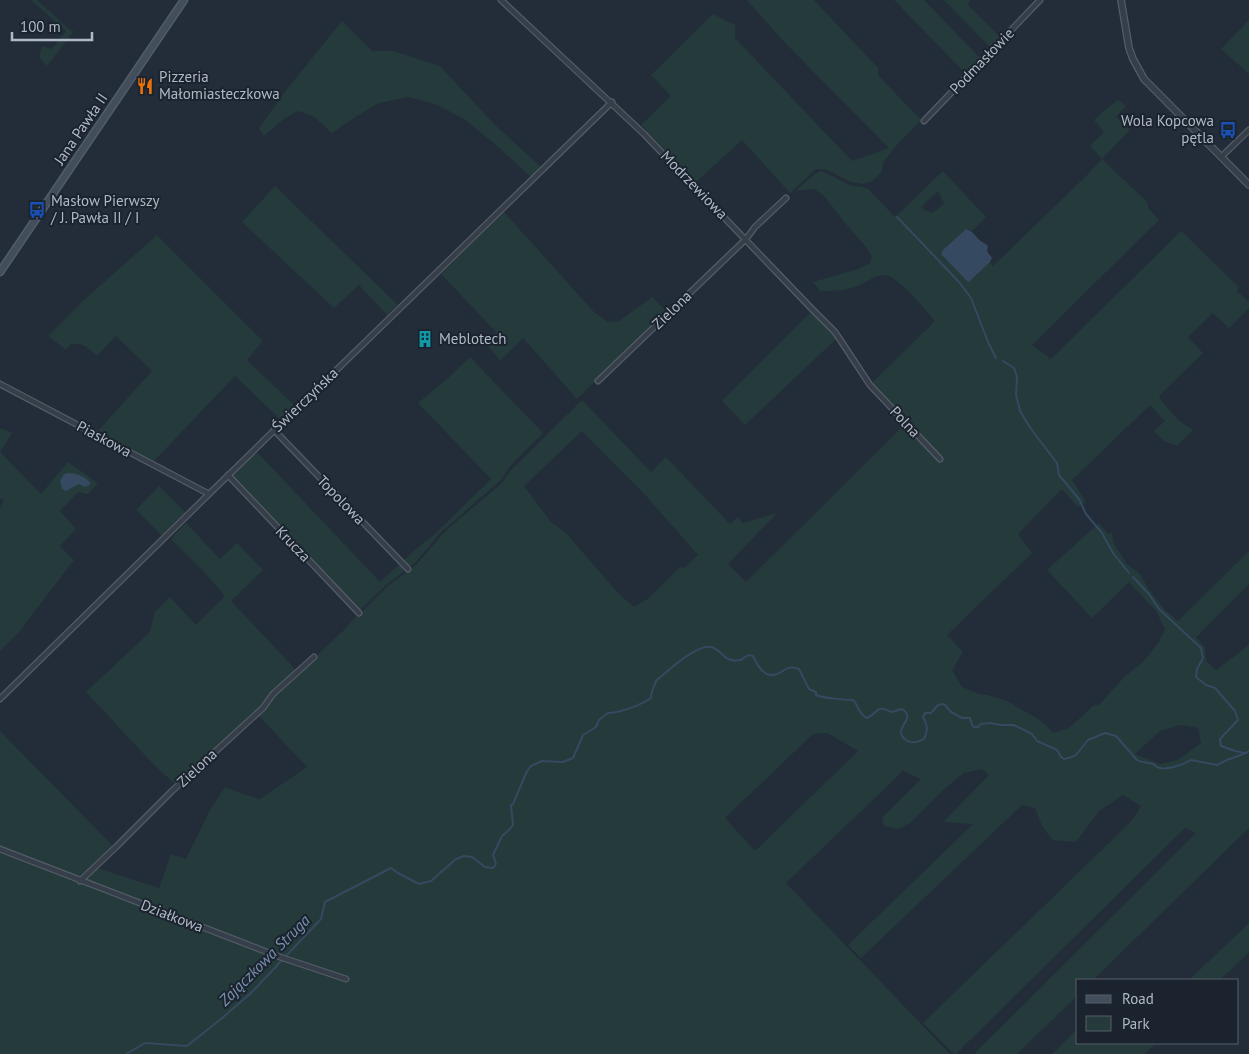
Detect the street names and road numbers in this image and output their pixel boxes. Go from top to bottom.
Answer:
street label: Podmasłowie [945,24,1018,98]
street label: Jana Pawła II [49,89,111,169]
street label: Modrzewiowa [657,146,732,223]
street label: Zielona [648,286,695,333]
street label: Świerczyńska [267,363,342,436]
street label: Polna [886,402,925,441]
street label: Piaskowa [74,416,135,461]
street label: Topolowa [313,471,369,528]
street label: Krucza [272,522,315,566]
street label: Zielona [173,744,221,791]
street label: Działkowa [138,895,206,936]

